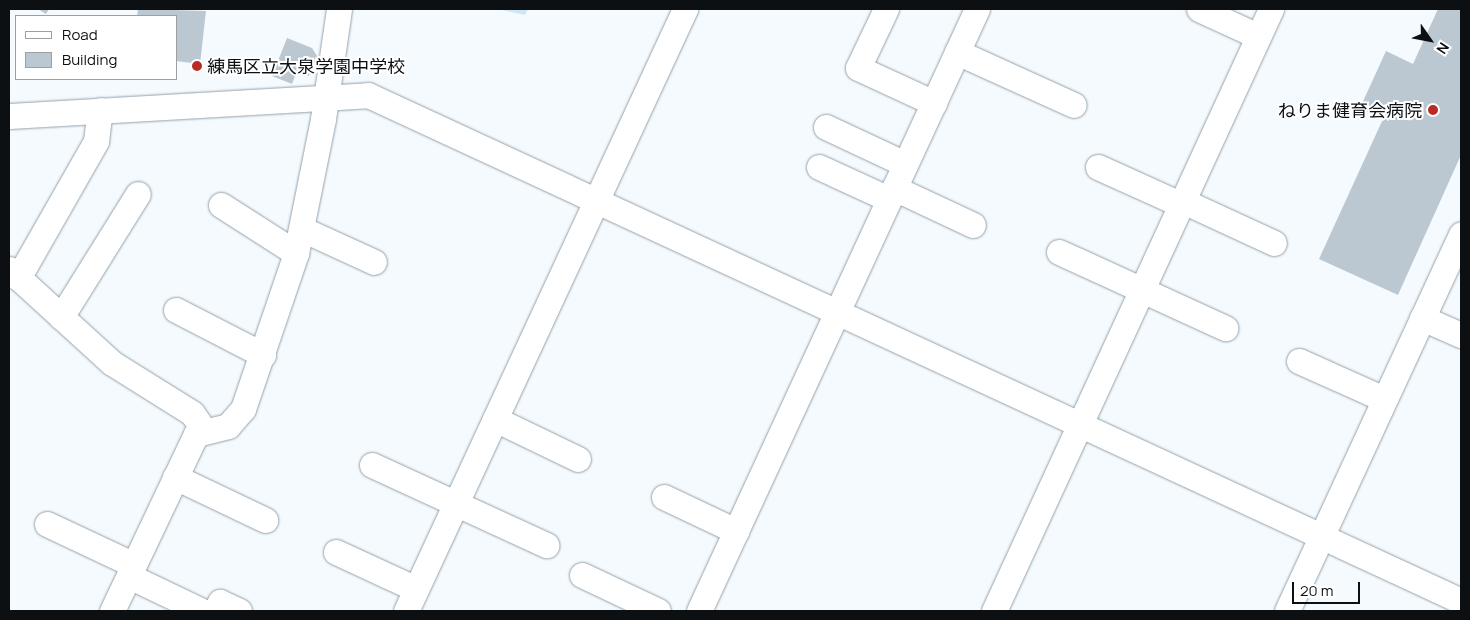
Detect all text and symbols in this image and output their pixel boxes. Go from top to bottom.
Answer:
legend [15,15,178,80]
north arrow [1405,15,1455,65]
text: Road [62,24,98,45]
text: N [1432,39,1454,58]
text: Building [62,49,117,70]
place label: 練馬区立大泉学園中学校 [207,55,405,77]
marker: 練馬区立大泉学園中学校 [191,60,203,72]
place label: ねりま健育会病院 [1278,99,1422,121]
marker: ねりま健育会病院 [1426,103,1440,117]
scale bar [1295,572,1362,604]
text: 20 m [1300,580,1333,601]

